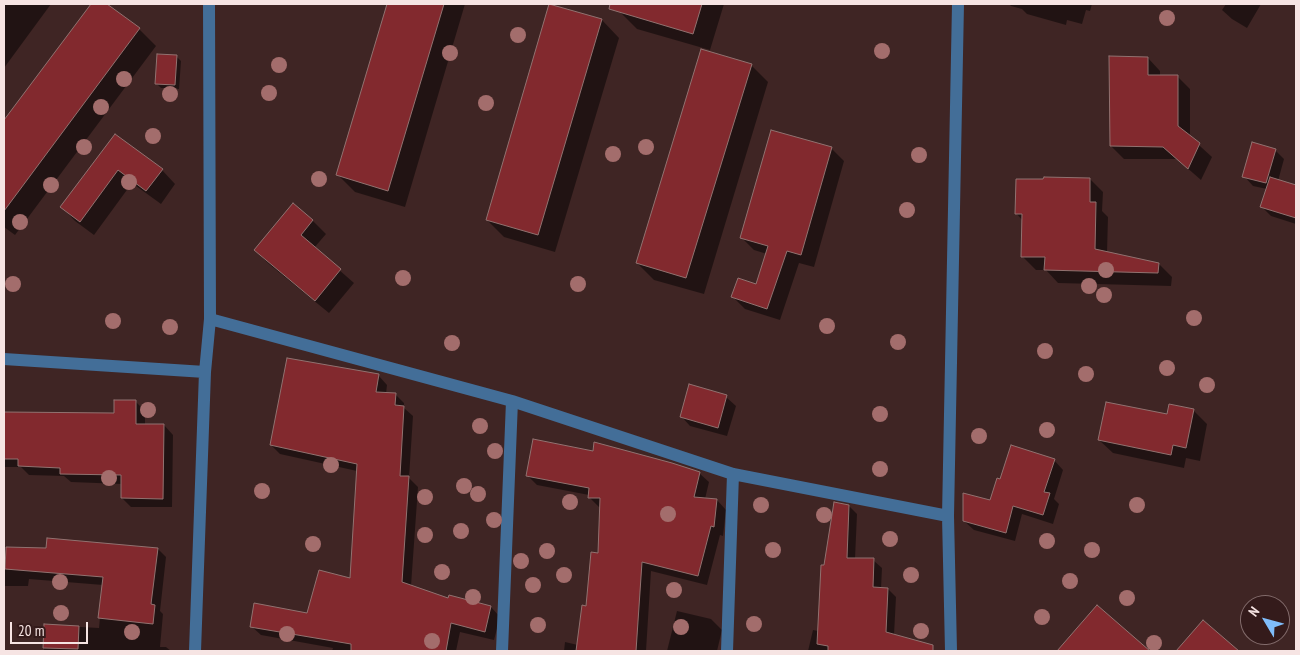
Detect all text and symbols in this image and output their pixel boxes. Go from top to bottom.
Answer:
north arrow [1240,595,1290,645]
text: N [1244,603,1263,620]
scale bar [12,612,90,644]
text: 20 m [18,621,44,640]

